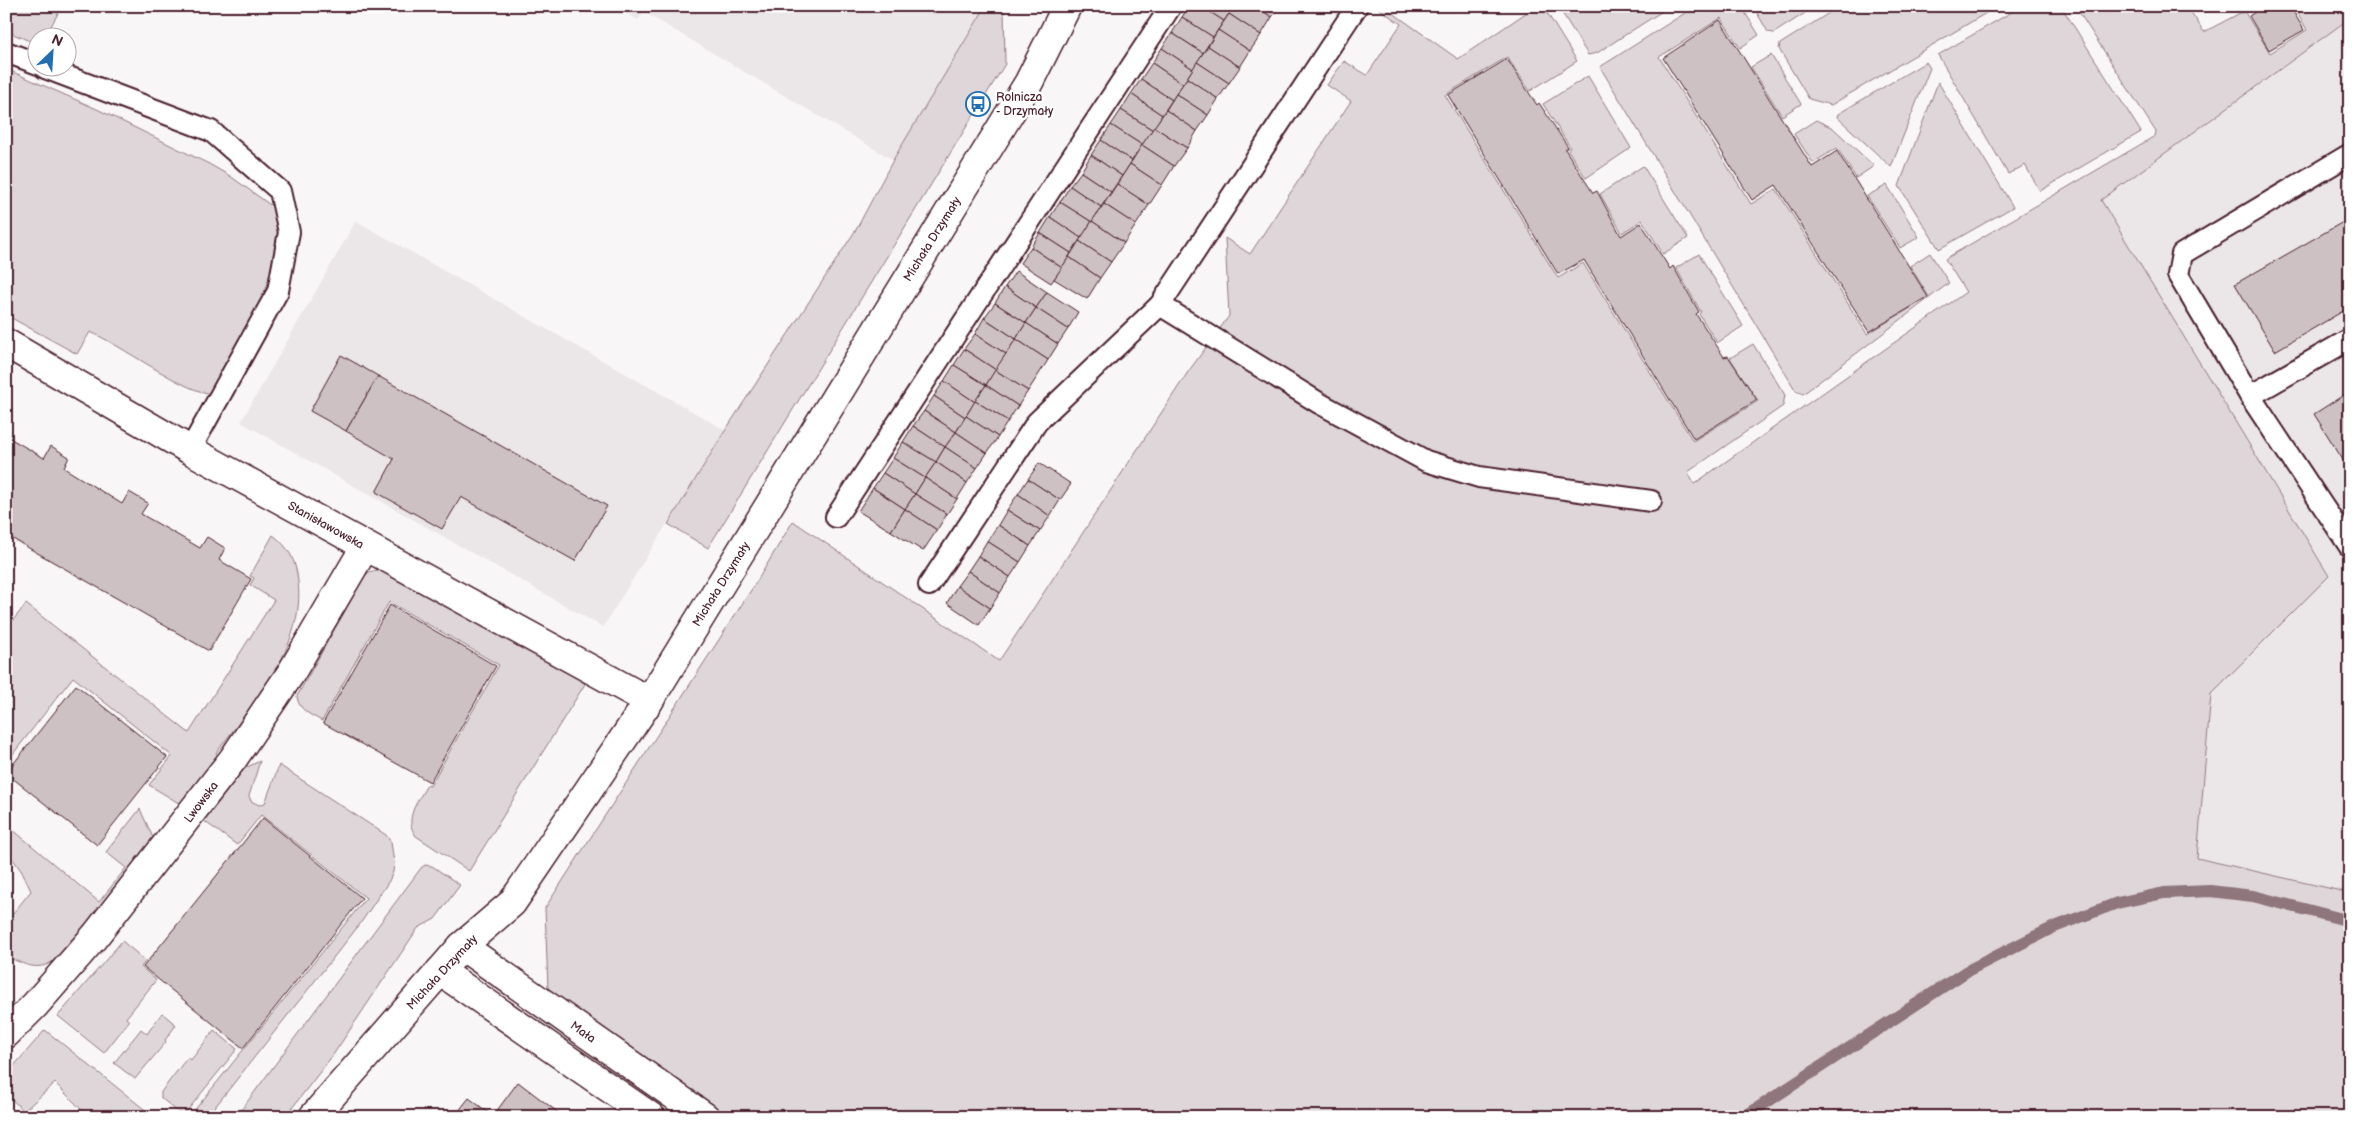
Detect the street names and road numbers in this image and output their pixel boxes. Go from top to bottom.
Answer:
street label: Michała Drzymały [900,194,965,284]
street label: Stanisławowska [285,498,367,553]
street label: Michała Drzymały [689,539,754,629]
street label: Lwowska [181,779,222,826]
street label: Michała Drzymały [404,931,481,1013]
street label: Mała [567,1018,598,1047]

